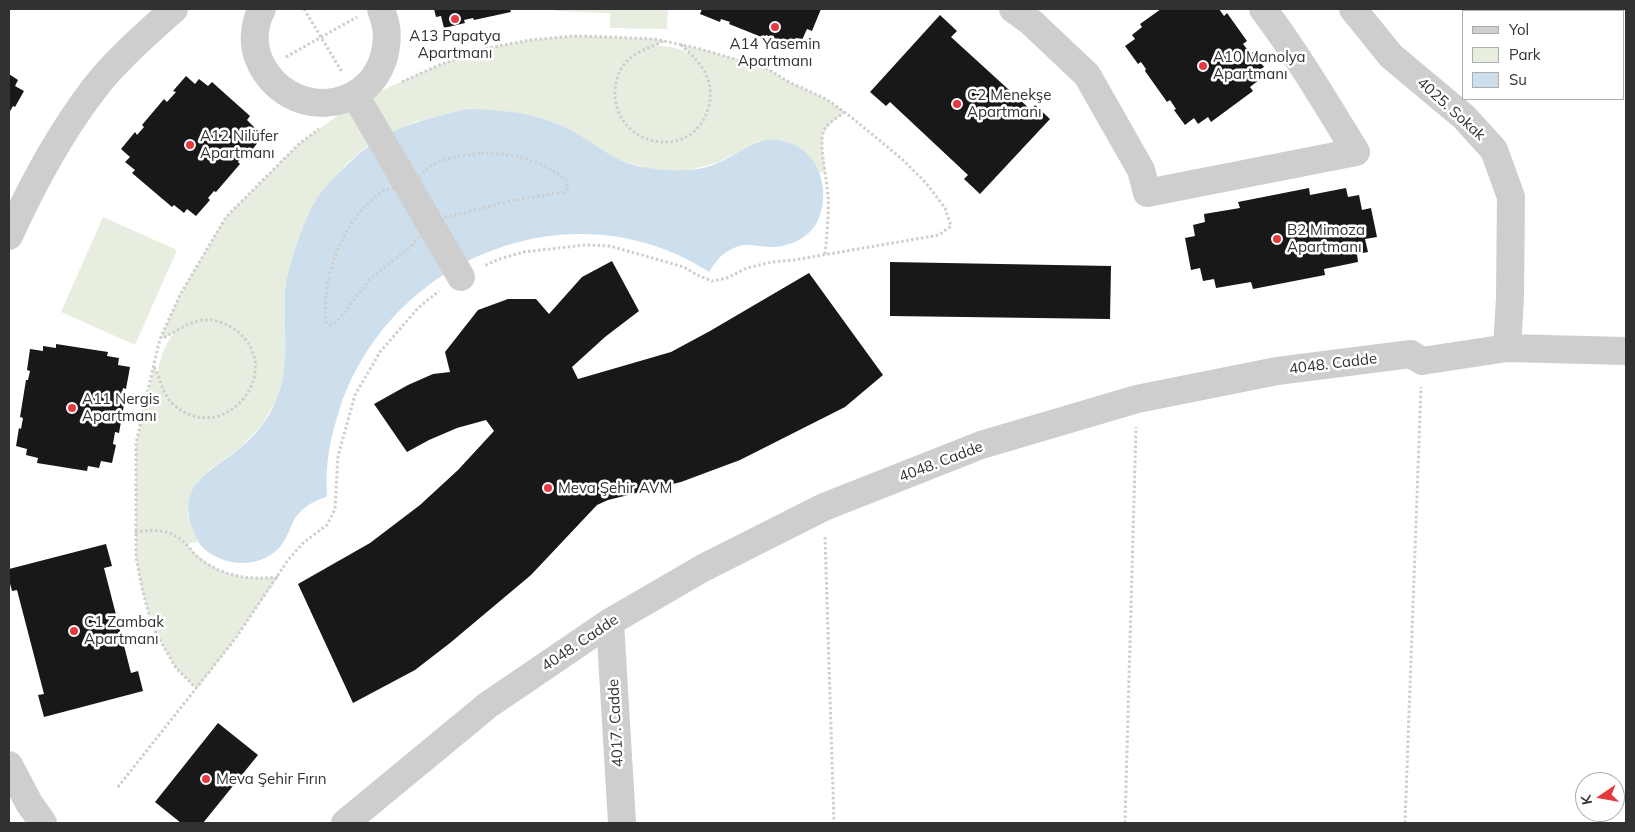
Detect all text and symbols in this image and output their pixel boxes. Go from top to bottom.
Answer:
legend [1462,10,1625,100]
marker: A13 Papatya Apartmanı [449,13,461,25]
text: Yol [1509,20,1529,39]
marker: A14 Yasemin Apartmanı [769,21,781,33]
place label: A13 Papatya Apartmanı [409,27,501,62]
place label: A14 Yasemin Apartmanı [729,35,821,70]
text: Park [1509,45,1541,64]
place label: A10 Manolya Apartmanı [1213,48,1306,83]
marker: A10 Manolya Apartmanı [1197,60,1209,72]
text: Su [1509,70,1527,89]
street label: 4025. Sokak [1413,74,1489,144]
place label: C2 Menekşe Apartmanı [967,86,1051,121]
marker: C2 Menekşe Apartmanı [951,98,963,110]
place label: A12 Nilüfer Apartmanı [200,127,278,162]
marker: A12 Nilüfer Apartmanı [184,139,196,151]
place label: B2 Mimoza Apartmanı [1287,221,1365,256]
marker: B2 Mimoza Apartmanı [1271,233,1283,245]
street label: 4048. Cadde [1288,350,1378,378]
place label: A11 Nergis Apartmanı [82,390,160,425]
marker: A11 Nergis Apartmanı [66,402,78,414]
street label: 4048. Cadde [896,438,986,486]
place label: Meva Şehir AVM [558,479,672,497]
marker: Meva Şehir AVM [542,482,554,494]
street label: 4048. Cadde [538,611,622,675]
place label: C1 Zambak Apartmanı [84,613,164,648]
marker: C1 Zambak Apartmanı [68,625,80,637]
street label: 4017. Cadde [605,678,627,768]
place label: Meva Şehir Fırın [216,770,327,788]
north arrow [1575,772,1625,822]
marker: Meva Şehir Fırın [200,773,212,785]
text: K [1577,793,1596,806]

